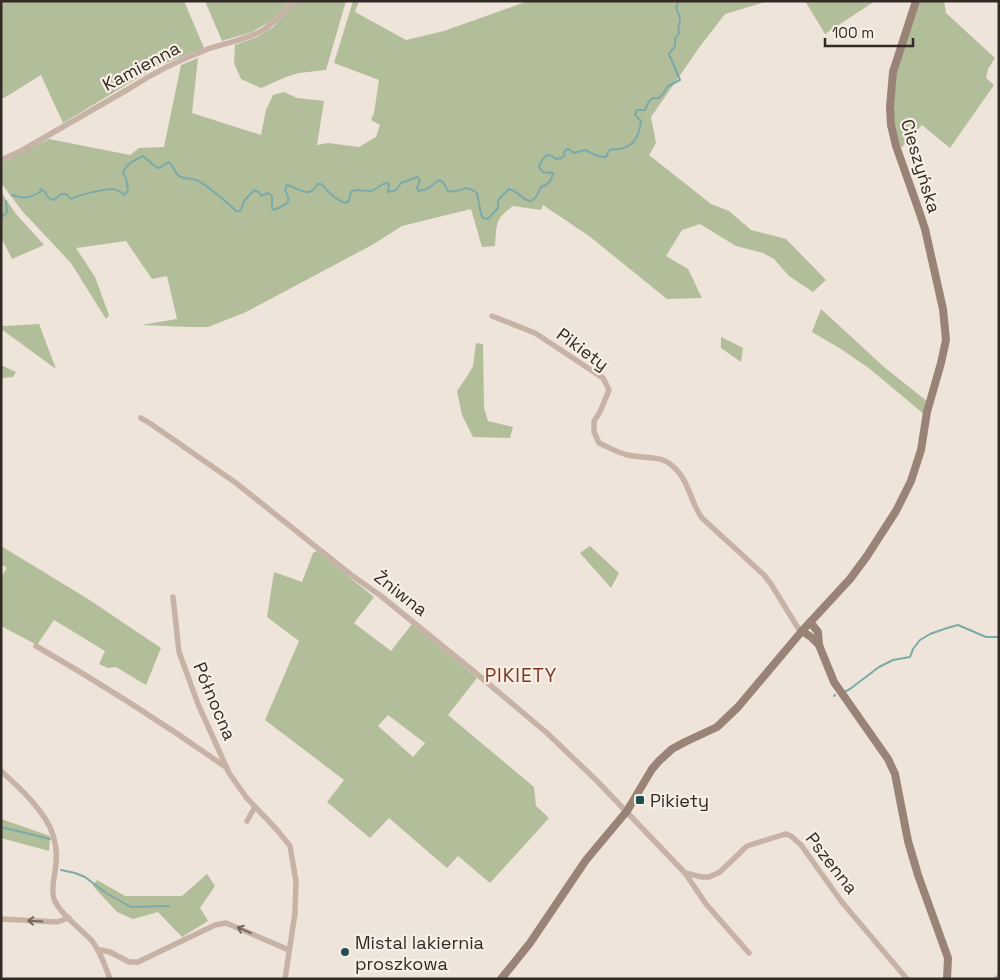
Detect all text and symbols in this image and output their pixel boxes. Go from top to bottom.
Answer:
scale bar [825,15,912,47]
text: 100 m [832,23,874,42]
street label: Kamienna [98,36,184,96]
street label: Cieszyńska [896,116,946,216]
street label: Pikiety [552,322,614,376]
street label: Żniwna [370,565,432,621]
street label: Północna [188,658,242,744]
district label: PIKIETY [485,663,557,688]
place label: Pikiety [650,789,709,812]
marker: Pikiety [634,794,646,806]
street label: Pszenna [801,827,863,899]
one-way arrow [28,916,44,926]
one-way arrow [237,925,252,935]
place label: Mistal lakiernia proszkowa [355,931,484,975]
marker: Mistal lakiernia proszkowa [339,946,351,958]

